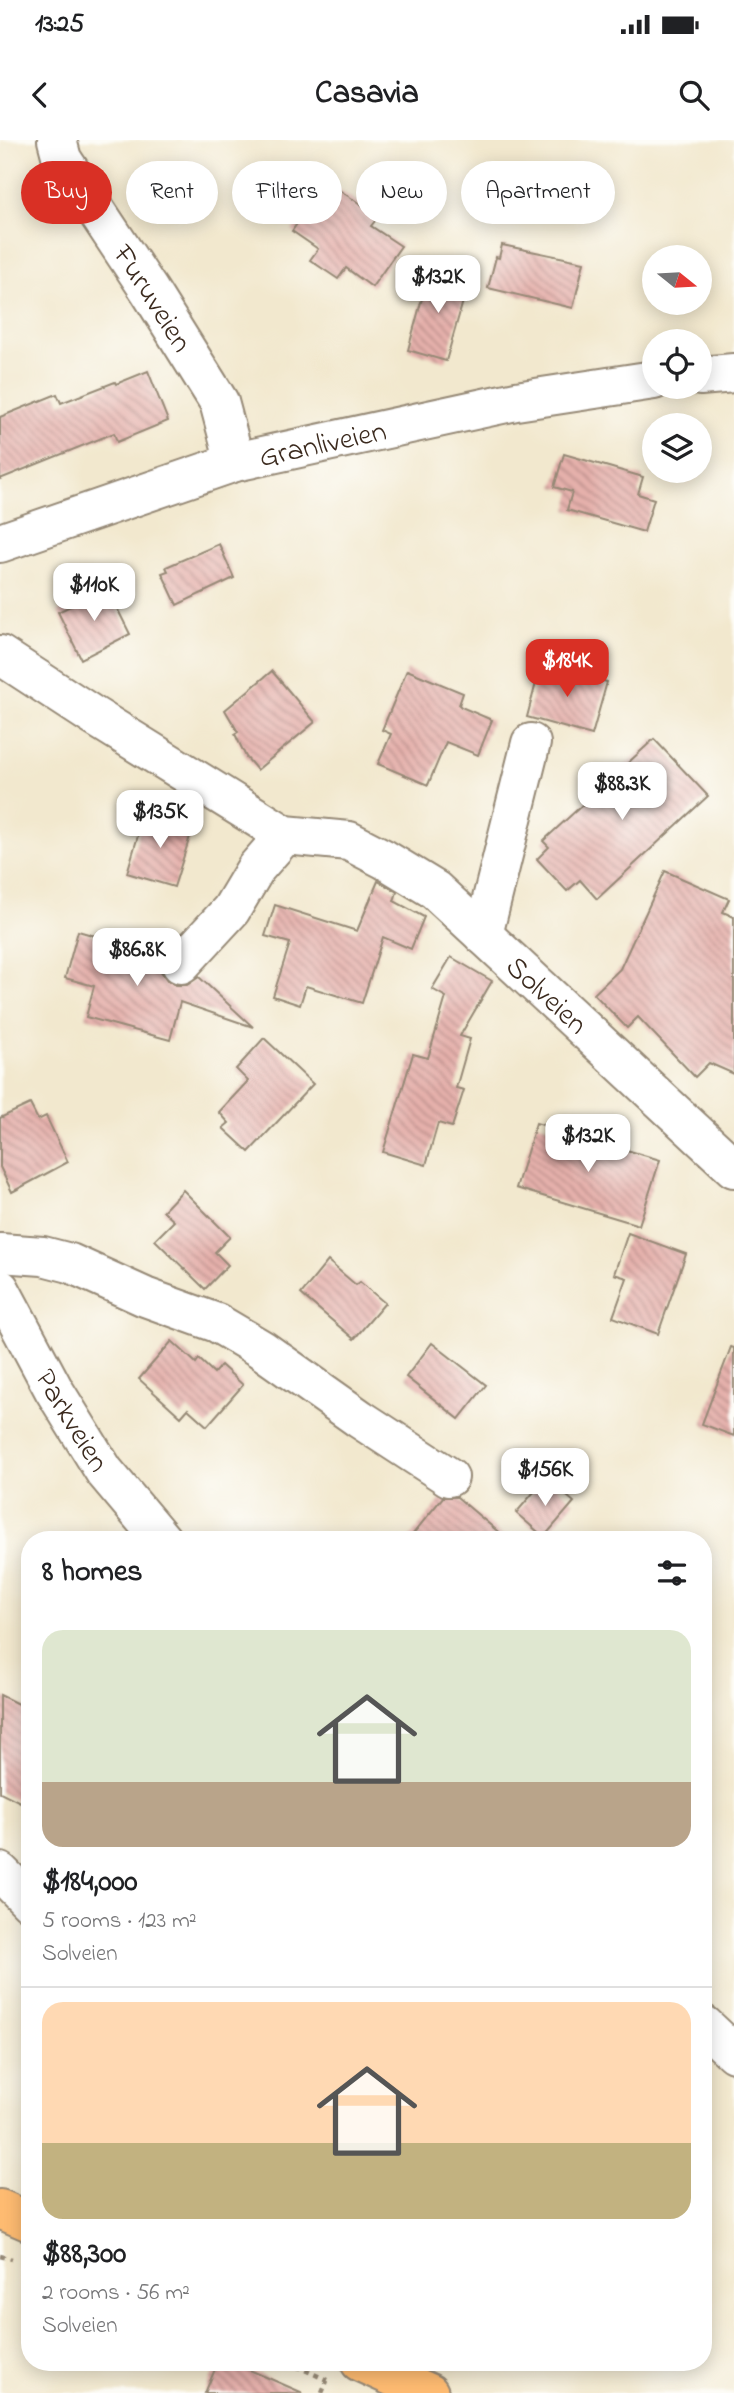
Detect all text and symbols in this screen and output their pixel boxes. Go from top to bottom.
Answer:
text: 13:25 [35,6,84,44]
text: Casavia [315,71,419,118]
icon: back [21,76,59,114]
icon: search [675,76,713,114]
chip: Buy [21,161,112,224]
chip: Rent [126,161,218,224]
chip: Filters [232,161,342,224]
chip: New [356,161,447,224]
chip: Apartment [461,161,615,224]
street label: Furuveien [99,236,202,362]
north arrow [642,245,712,315]
map controls [642,245,712,483]
pin: $132K [389,256,487,315]
text: $132K [411,261,465,294]
button: locate [642,329,712,399]
street label: Granliveien [255,411,391,481]
button: layers [642,413,712,483]
pin: $110K [45,564,143,623]
text: $110K [69,569,119,602]
pin: $184K [518,640,616,699]
text: $184K [542,645,592,678]
pin: $88.3K [565,762,679,822]
text: $88.3K [594,768,650,801]
pin: $135K [111,790,209,850]
text: $135K [132,796,188,829]
pin: $86.8K [80,928,194,988]
text: $86.8K [108,934,166,967]
street label: Solveien [494,947,597,1046]
pin: $132K [539,1114,637,1174]
text: $132K [561,1120,615,1153]
street label: Parkveien [22,1362,119,1482]
pin: $156K [496,1448,594,1508]
text: $156K [517,1454,573,1487]
text: 8 homes [42,1551,143,1595]
icon: filters [653,1554,691,1592]
icon: home [304,1676,430,1802]
text: $184,000 [42,1861,137,1905]
text: 5 rooms · 123 m² [42,1905,197,1938]
text: Solveien [42,1938,118,1971]
icon: home [304,2048,430,2174]
text: $88,300 [42,2233,126,2277]
text: 2 rooms · 56 m² [42,2277,190,2310]
text: Solveien [42,2310,118,2343]

